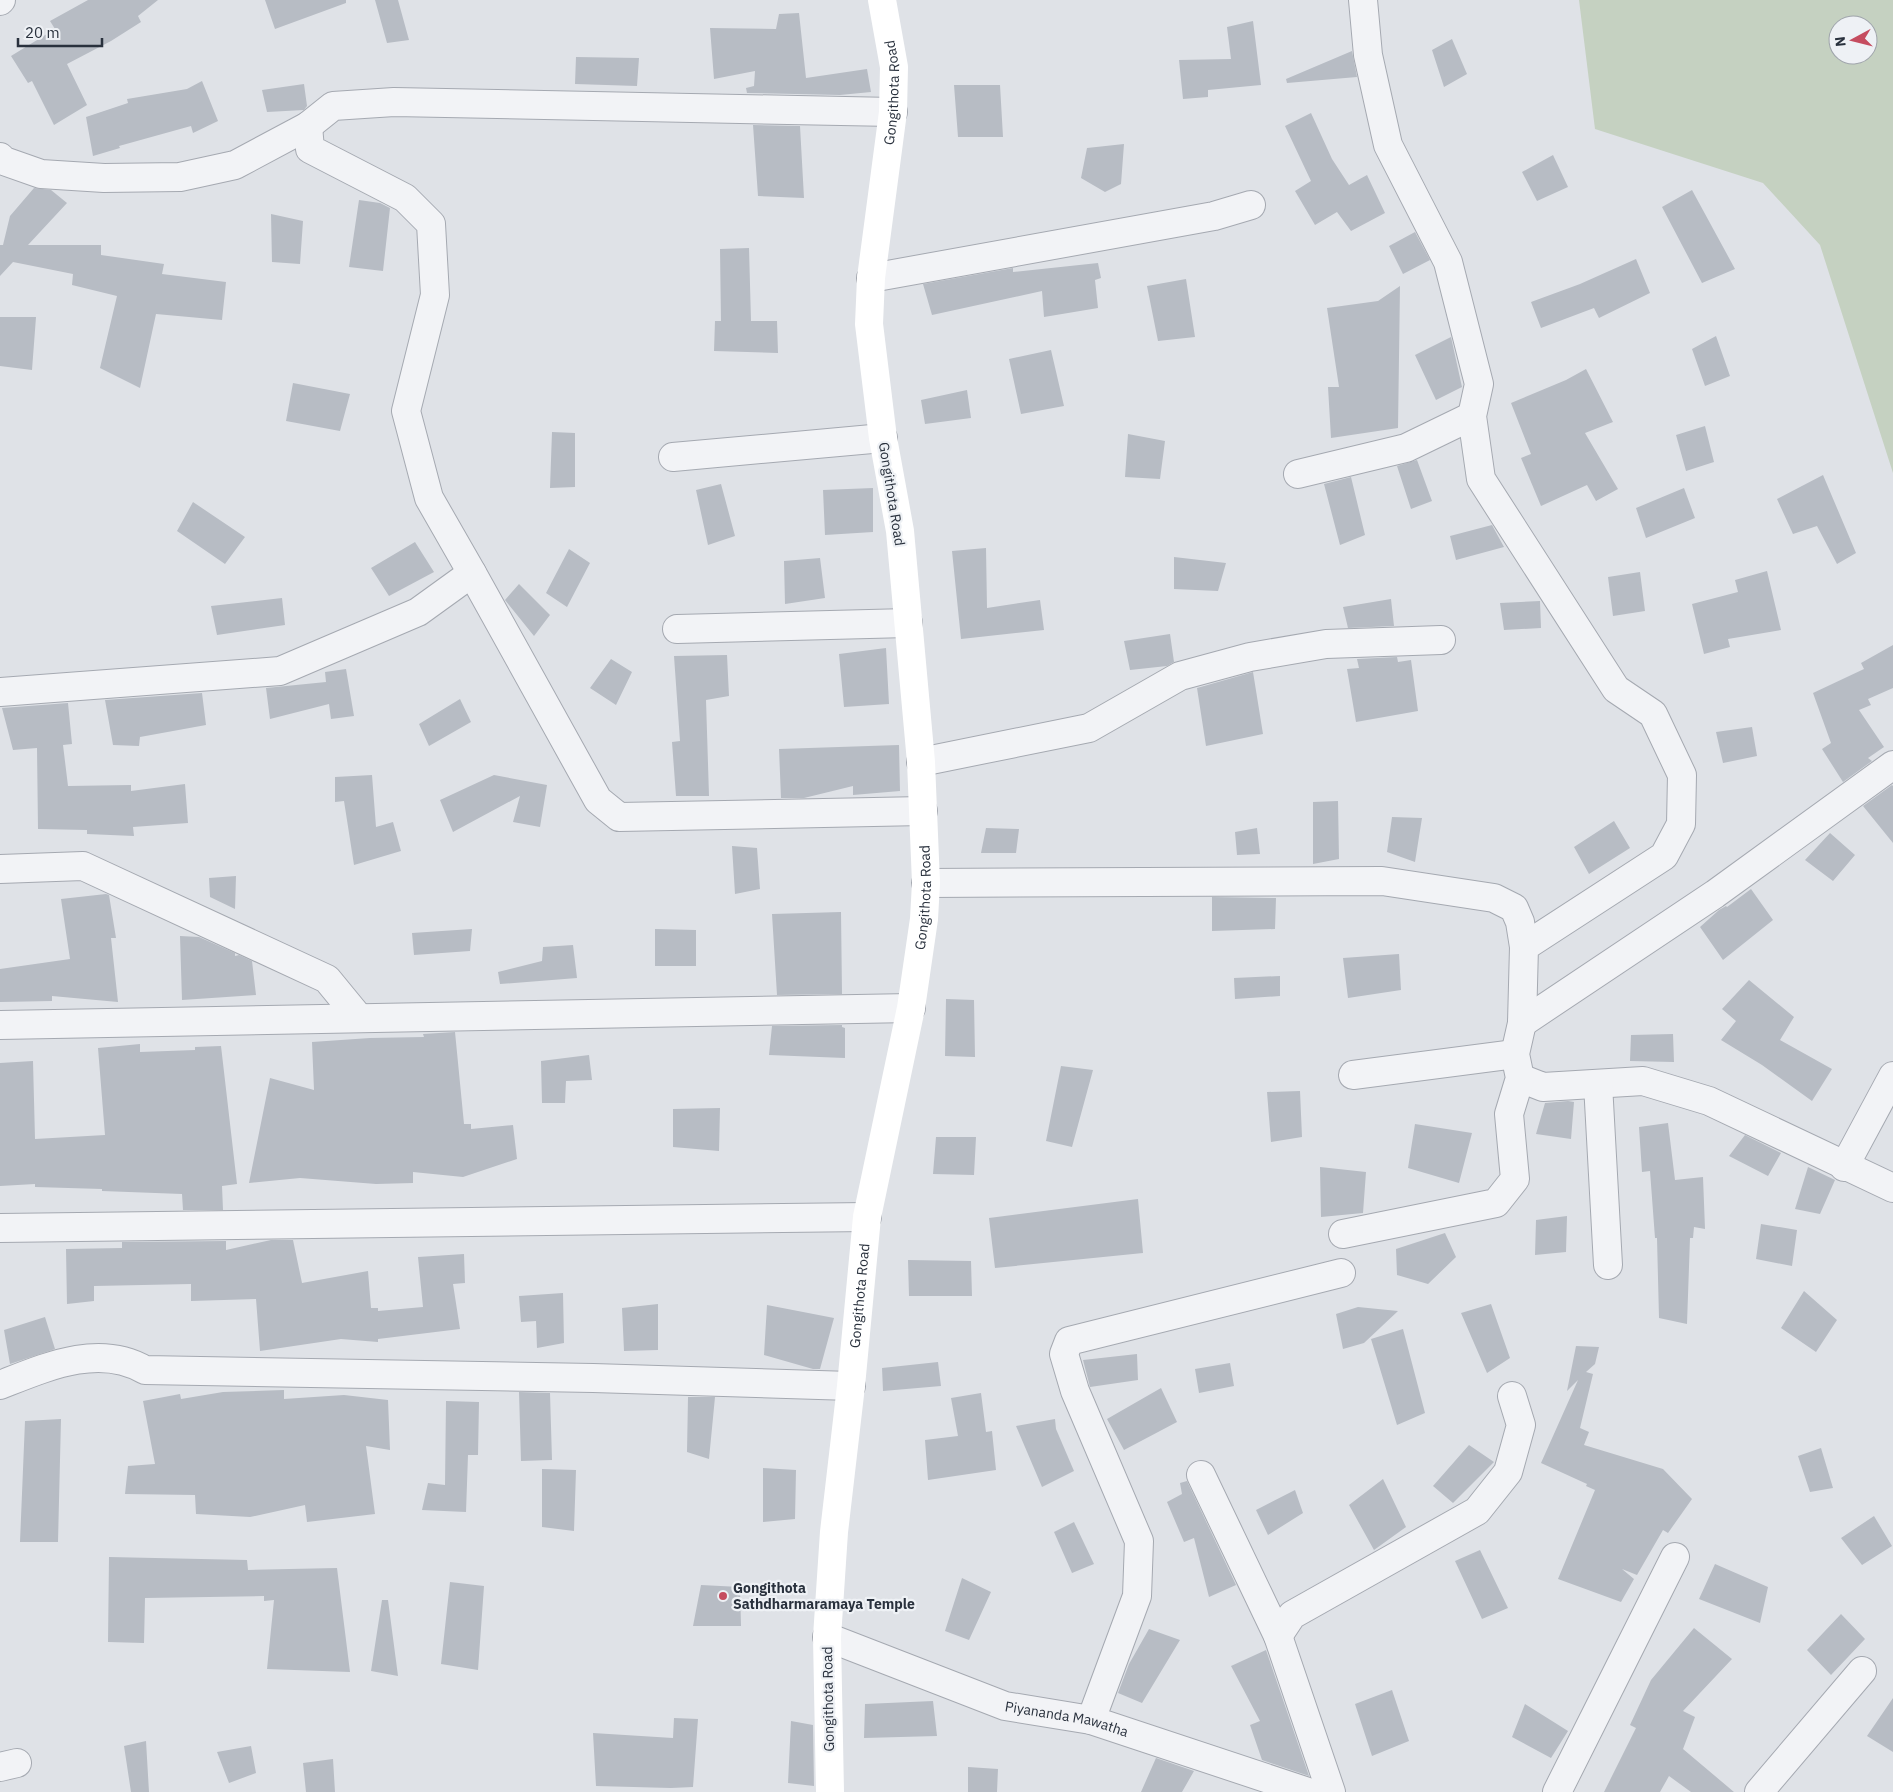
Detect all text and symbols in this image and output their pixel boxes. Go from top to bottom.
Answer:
scale bar [18,15,101,47]
north arrow [1828,15,1878,65]
text: 20 m [25,23,60,42]
text: N [1831,35,1850,48]
street label: Gongithota Road [880,39,903,146]
street label: Gongithota Road [875,441,909,547]
street label: Gongithota Road [911,845,935,951]
street label: Gongithota Road [846,1242,873,1349]
place label: Gongithota Sathdharmaramaya Temple [733,1579,915,1613]
marker: Gongithota Sathdharmaramaya Temple [717,1590,729,1602]
street label: Gongithota Road [818,1646,838,1752]
street label: Piyananda Mawatha [1004,1697,1131,1741]

